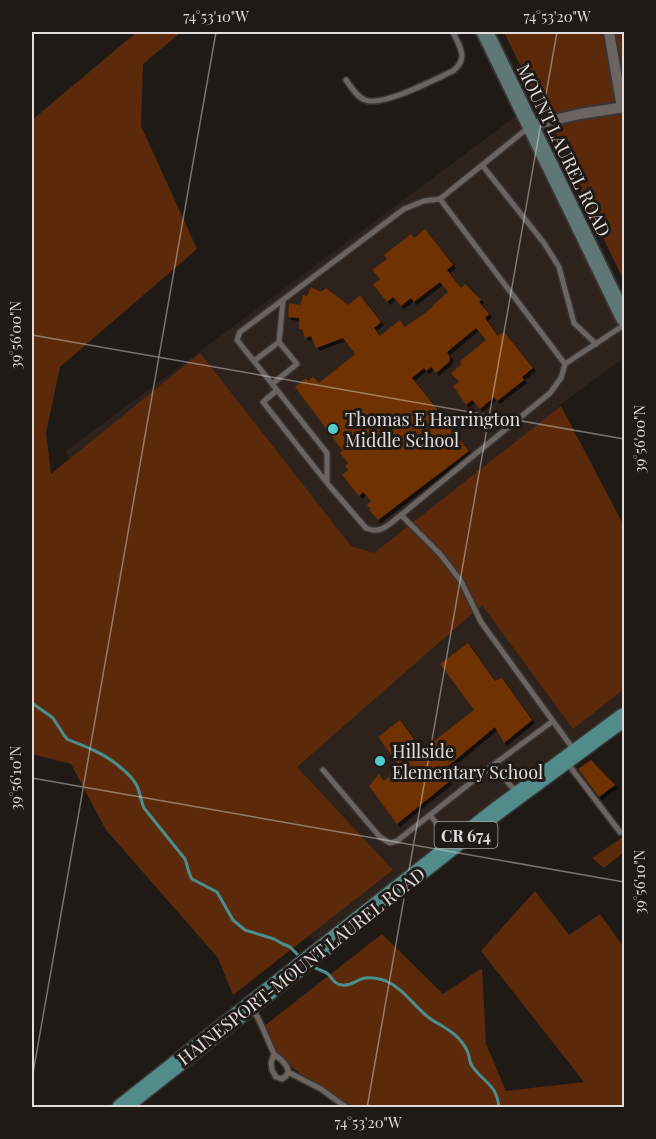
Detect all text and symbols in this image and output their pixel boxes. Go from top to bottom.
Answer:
text: 74°53'10"W [183,6,249,26]
text: 74°53'20"W [523,6,591,26]
street label: MOUNT LAUREL ROAD [512,60,616,240]
text: 39°56'00"N [5,301,25,369]
text: 39°56'00"N [629,405,649,473]
place label: Thomas E Harrington Middle School [345,407,521,452]
marker: Thomas E Harrington Middle School [326,422,340,436]
place label: Hillside Elementary School [392,739,543,784]
text: 39°56'10"N [5,745,25,810]
marker: Hillside Elementary School [373,754,387,768]
road number: CR 674 [434,822,498,848]
text: 39°56'10"N [629,849,649,914]
street label: HAINESPORT-MOUNT LAUREL ROAD [172,862,430,1070]
text: 74°53'20"W [334,1112,402,1132]

